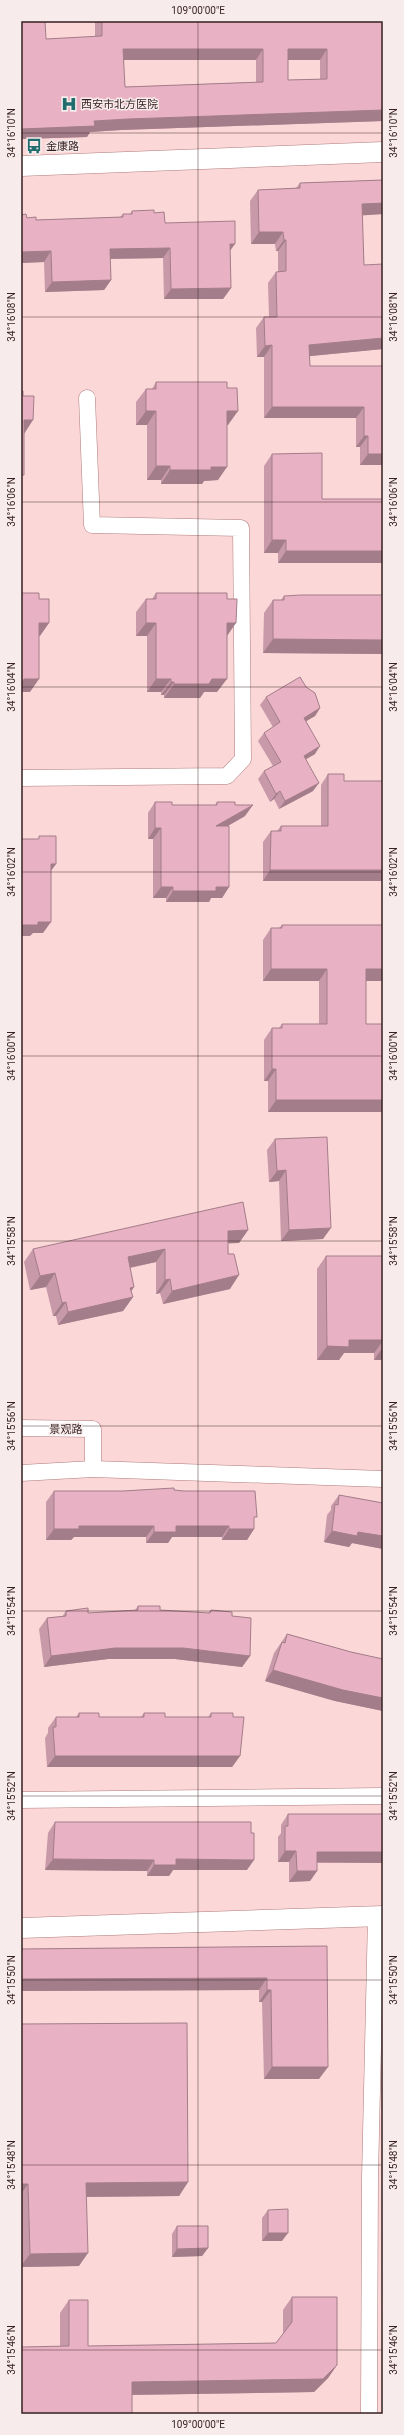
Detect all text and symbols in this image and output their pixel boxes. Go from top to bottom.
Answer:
text: 109°00'00"E [171,5,225,16]
hospital icon: 西安市北方医院 [60,95,78,113]
place label: 西安市北方医院 [81,98,158,111]
text: 34°16'10"N [6,108,17,158]
text: 34°16'10"N [388,108,399,158]
bus stop icon: 金康路 [25,137,43,155]
place label: 金康路 [46,140,79,153]
text: 34°16'08"N [6,292,17,342]
text: 34°16'08"N [388,292,399,342]
text: 34°16'06"N [6,477,17,527]
text: 34°16'06"N [388,477,399,527]
text: 34°16'04"N [6,662,17,712]
text: 34°16'04"N [388,662,399,712]
text: 34°16'02"N [6,847,17,897]
text: 34°16'02"N [388,847,399,897]
text: 34°16'00"N [6,1031,17,1081]
text: 34°16'00"N [388,1031,399,1081]
text: 34°15'58"N [6,1216,17,1266]
text: 34°15'58"N [388,1216,399,1266]
text: 34°15'56"N [6,1401,17,1451]
text: 34°15'56"N [388,1401,399,1451]
street label: 景观路 [50,1423,83,1436]
text: 34°15'54"N [6,1586,17,1636]
text: 34°15'54"N [388,1586,399,1636]
text: 34°15'52"N [6,1771,17,1821]
text: 34°15'52"N [388,1771,399,1821]
text: 34°15'50"N [6,1955,17,2005]
text: 34°15'50"N [388,1955,399,2005]
text: 34°15'48"N [6,2140,17,2190]
text: 34°15'48"N [388,2140,399,2190]
text: 34°15'46"N [6,2325,17,2375]
text: 34°15'46"N [388,2325,399,2375]
text: 109°00'00"E [171,2419,225,2430]

